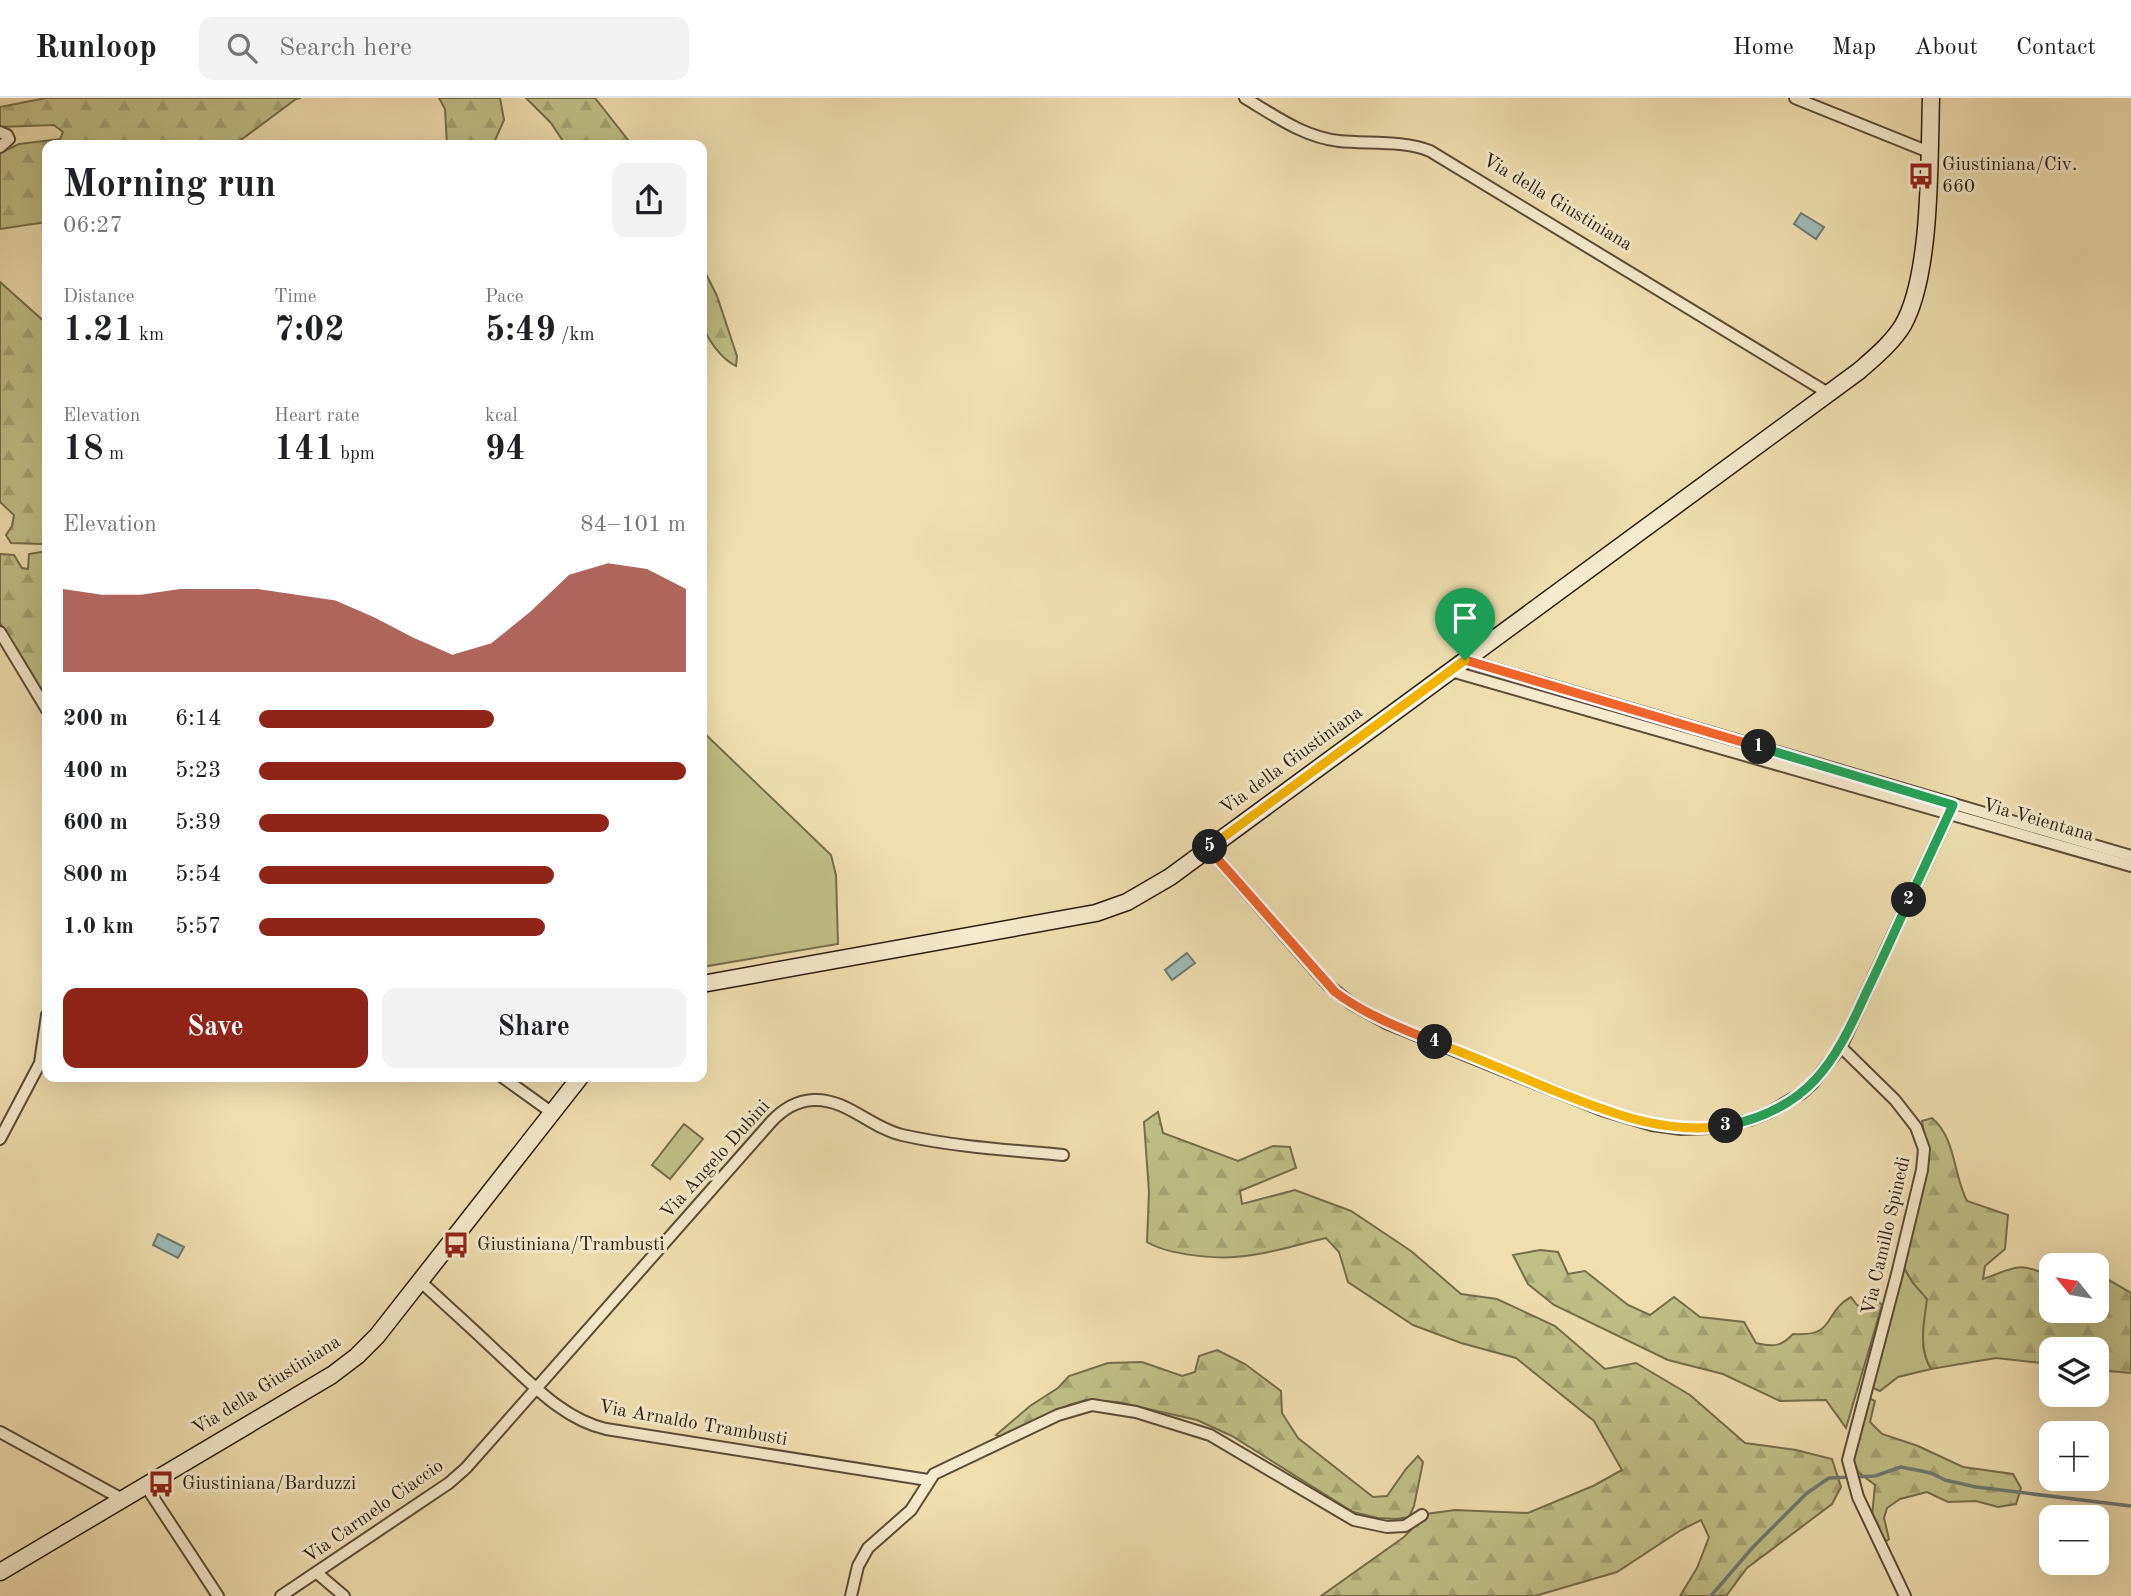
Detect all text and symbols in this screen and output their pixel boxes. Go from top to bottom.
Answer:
search box [199,17,689,80]
icon: search [223,29,261,67]
text: Runloop [35,32,157,65]
text: Search here [279,35,412,61]
text: Home [1733,36,1794,60]
text: Map [1832,36,1876,60]
text: About [1914,36,1978,60]
text: Contact [2016,36,2096,60]
street label: Via della Giustiniana [1479,151,1636,255]
place label: Giustiniana/Civ. 660 [1942,156,2077,197]
bus stop icon: Giustiniana/Civ. 660 [1906,161,1936,191]
button: share [612,163,686,237]
text: Morning run [63,167,276,205]
text: 06:27 [63,214,123,237]
text: Distance [63,288,135,307]
text: Time [274,288,317,307]
text: Pace [485,288,524,307]
text: 1.21 [63,313,134,348]
text: 7:02 [274,313,345,348]
text: 5:49 [485,313,556,348]
text: km [134,326,164,345]
text: /km [556,326,595,345]
text: Elevation [63,407,140,426]
text: Heart rate [274,407,359,426]
text: kcal [485,407,518,426]
text: 18 [63,432,104,467]
text: 141 [274,432,335,467]
text: 94 [485,432,526,467]
text: m [104,445,124,464]
text: bpm [335,445,375,464]
text: Elevation [63,513,157,536]
text: 84–101 m [580,513,686,536]
pin [1435,588,1495,660]
icon: arrive [1446,599,1484,637]
street label: Via della Giustiniana [1217,703,1367,819]
text: 200 m [63,707,128,730]
text: 6:14 [175,707,221,730]
pin: 1 [1742,730,1776,764]
text: 1 [1753,737,1764,756]
text: 400 m [63,759,128,782]
text: 5:23 [175,759,221,782]
street label: Via Veientana [1980,796,2097,846]
text: 600 m [63,811,128,834]
text: 5:39 [175,811,221,834]
pin: 5 [1192,830,1228,864]
text: 5 [1204,837,1215,856]
text: 800 m [63,863,128,886]
text: 5:54 [175,863,221,886]
pin: 2 [1892,882,1926,918]
text: 2 [1903,890,1914,909]
text: 1.0 km [63,915,134,938]
text: 5:57 [175,915,221,938]
button: Save [63,988,368,1068]
button: Share [382,988,686,1068]
pin: 4 [1418,1024,1452,1060]
text: 4 [1429,1032,1440,1051]
street label: Via Angelo Dubini [658,1097,774,1223]
pin: 3 [1708,1108,1744,1144]
text: 3 [1720,1116,1731,1135]
street label: Via Camillo Spinedi [1860,1155,1914,1317]
bus stop icon: Giustiniana/Trambusti [441,1230,471,1260]
place label: Giustiniana/Trambusti [477,1236,665,1255]
north arrow [2039,1253,2109,1323]
map controls [2039,1253,2109,1575]
street label: Via della Giustiniana [190,1332,345,1439]
button: layers [2039,1337,2109,1407]
street label: Via Arnaldo Trambusti [597,1398,789,1450]
button: + [2039,1421,2109,1491]
street label: Via Carmelo Ciaccio [301,1457,447,1567]
bus stop icon: Giustiniana/Barduzzi [146,1469,176,1499]
place label: Giustiniana/Barduzzi [182,1475,356,1494]
button: − [2039,1505,2109,1575]

